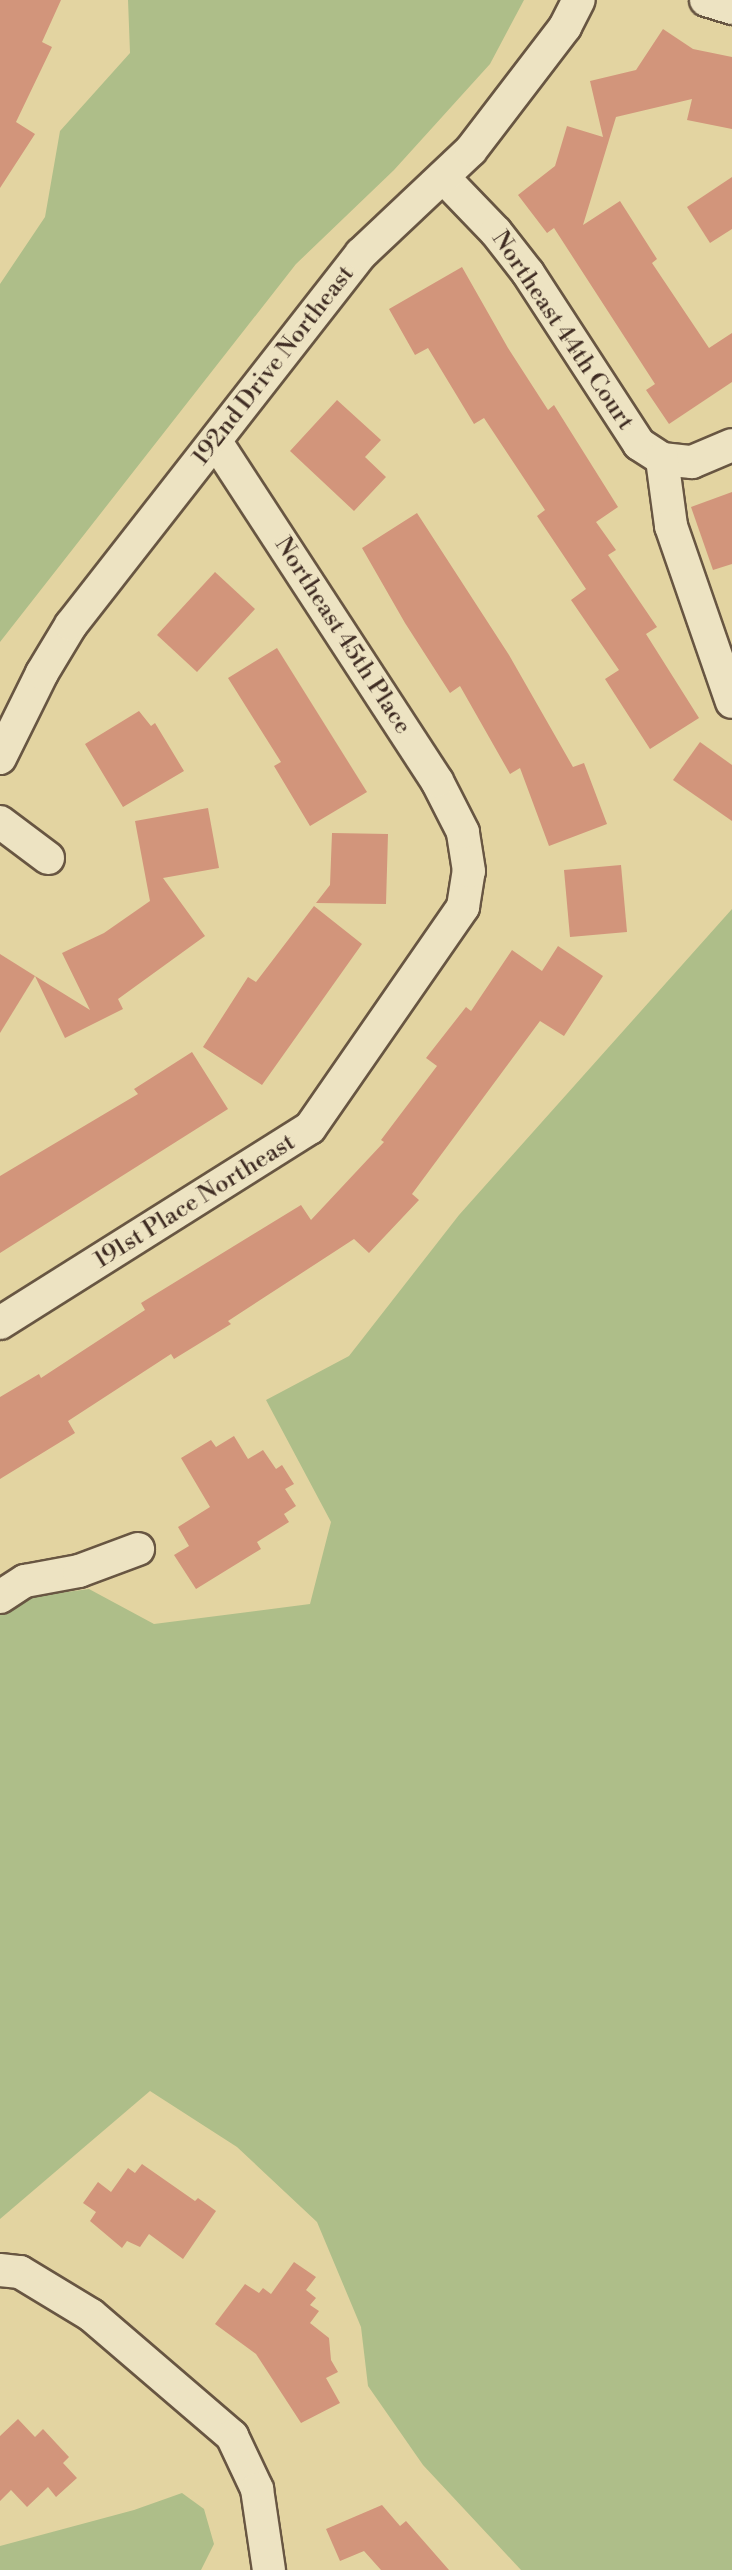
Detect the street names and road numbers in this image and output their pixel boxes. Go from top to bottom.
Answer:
street label: Northeast 44th Court [485,226,639,436]
street label: 192nd Drive Northeast [187,260,361,472]
street label: Northeast 45th Place [268,532,416,740]
street label: 191st Place Northeast [89,1129,301,1275]

